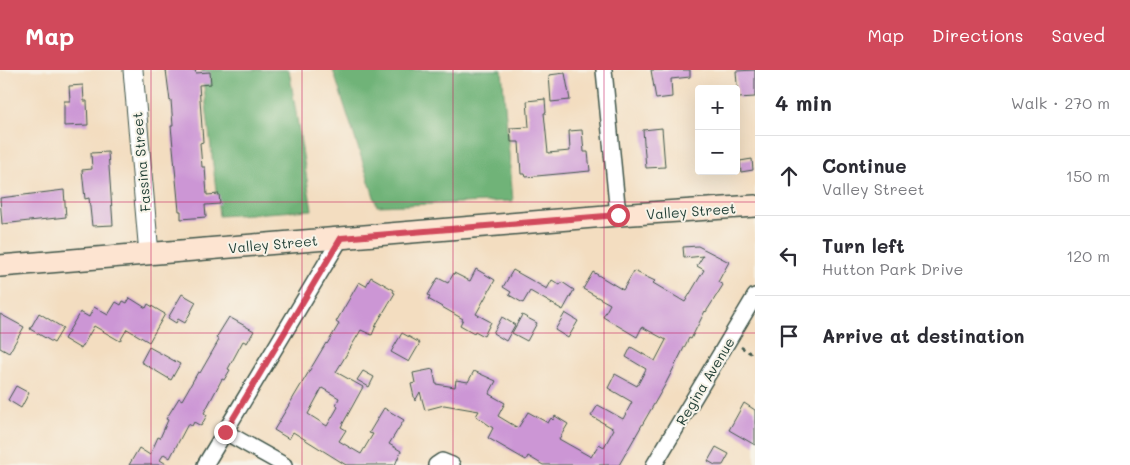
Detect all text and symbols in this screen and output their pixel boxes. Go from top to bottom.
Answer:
text: Map [25,20,74,51]
text: Map [867,23,904,47]
text: Directions [932,23,1024,47]
text: Saved [1052,23,1105,47]
map controls [695,85,740,175]
button: + [695,85,740,130]
text: 4 min [775,89,832,116]
text: Walk · 270 m [1011,92,1110,113]
street label: Fassina Street [127,111,155,213]
button: − [695,130,740,175]
text: Continue [822,153,907,178]
icon: ahead [775,162,803,190]
text: 150 m [1066,165,1110,186]
text: Valley Street [822,178,925,199]
street label: Valley Street [646,198,736,224]
route start [607,204,630,227]
street label: Valley Street [227,231,319,257]
text: Turn left [822,233,905,258]
icon: left [775,242,803,270]
text: 120 m [1066,245,1110,266]
text: Hutton Park Drive [822,258,963,279]
icon: arrive [775,322,803,350]
text: Arrive at destination [822,323,1025,348]
street label: Regina Avenue [671,333,739,429]
route end [214,421,237,444]

